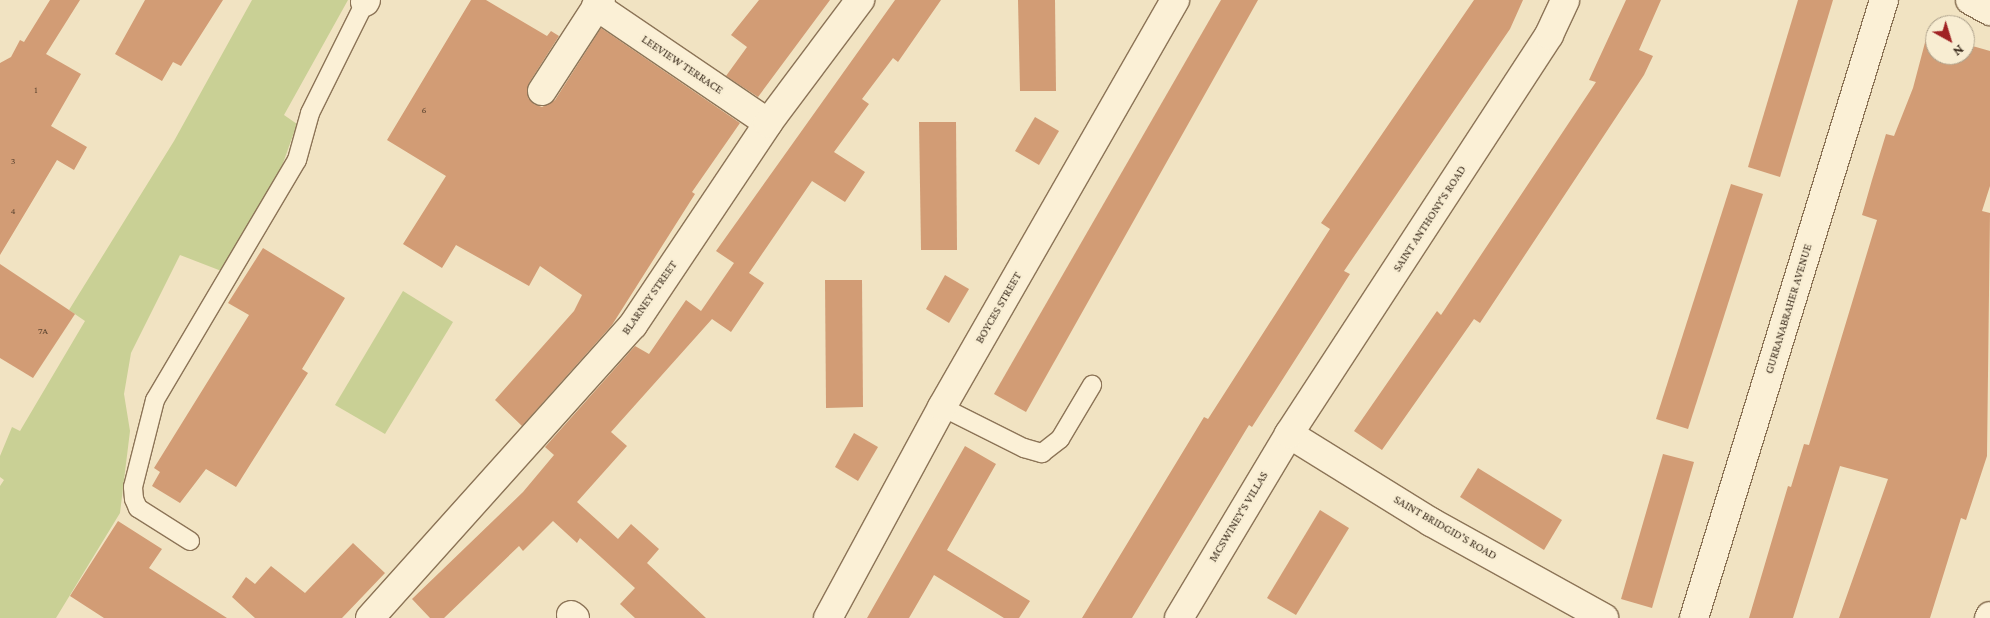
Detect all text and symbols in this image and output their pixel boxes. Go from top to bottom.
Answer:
north arrow [1925,15,1975,65]
street label: LEEVIEW TERRACE [638,32,726,98]
text: N [1950,42,1968,60]
house number: 1 [34,84,38,96]
house number: 6 [421,104,427,116]
house number: 3 [11,155,15,167]
street label: SAINT ANTHONY'S ROAD [1390,163,1470,275]
house number: 4 [10,205,16,217]
street label: GURRANABRAHER AVENUE [1762,242,1816,376]
street label: BLARNEY STREET [619,258,681,338]
street label: BOYCES STREET [973,270,1025,346]
house number: 7A [38,325,48,337]
street label: MCSWINEY'S VILLAS [1206,469,1272,565]
street label: SAINT BRIDGID'S ROAD [1391,493,1499,563]

